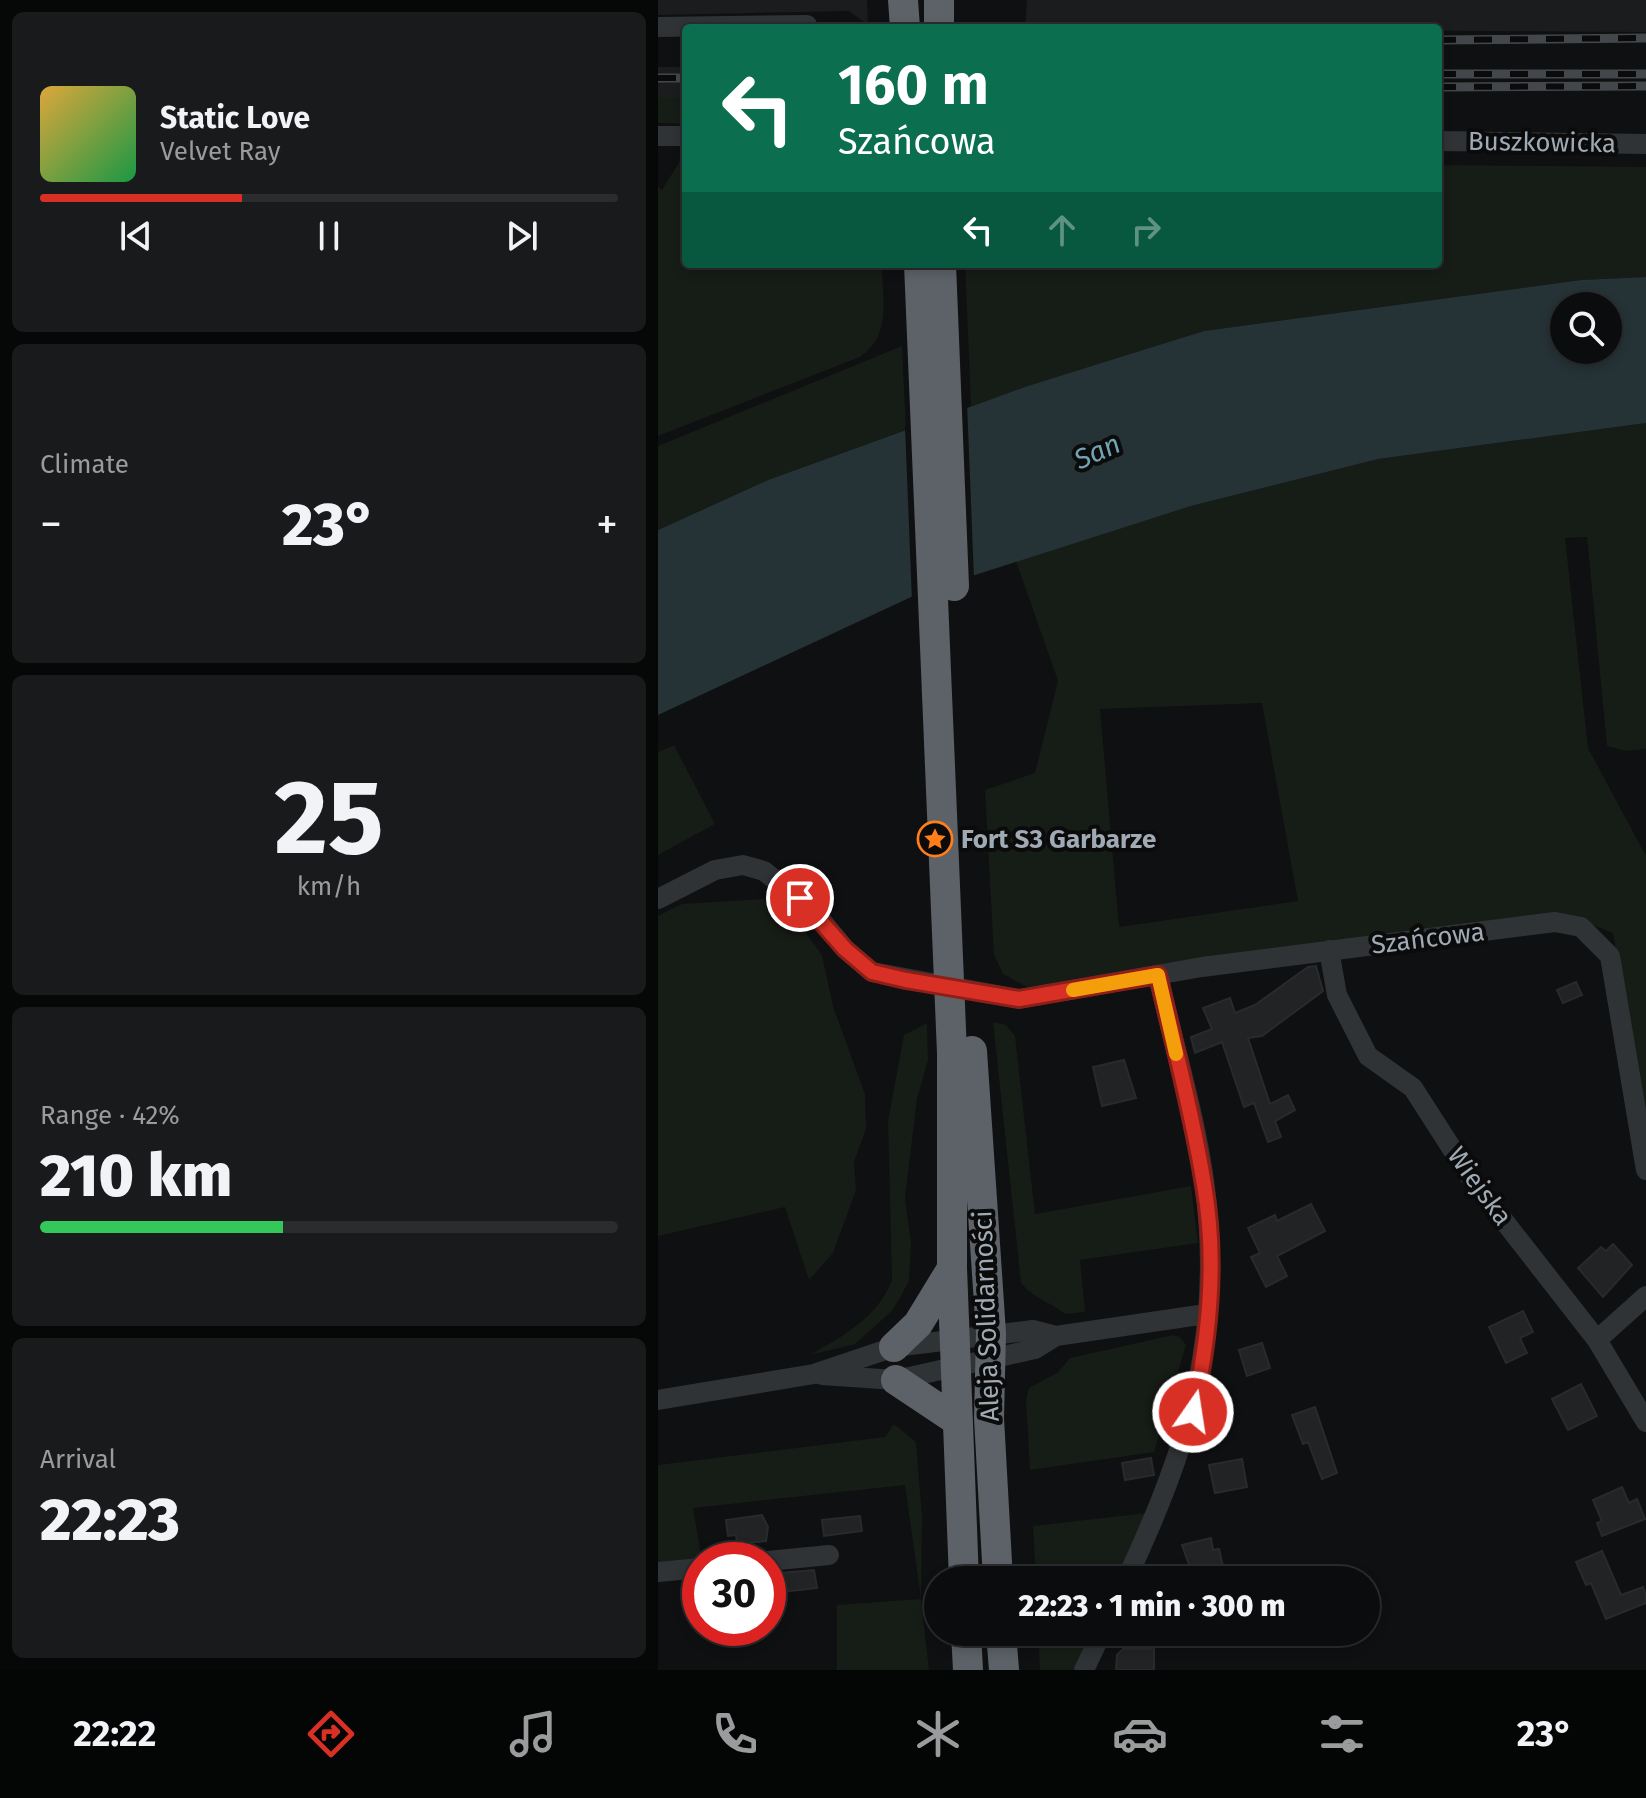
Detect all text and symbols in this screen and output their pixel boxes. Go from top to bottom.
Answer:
text: 160 m [838,52,989,119]
icon: left [706,56,810,160]
text: Static Love [160,100,310,136]
text: Szańcowa [838,120,996,164]
street label: Buszkowicka [1468,126,1616,159]
text: Velvet Ray [160,136,280,167]
icon: left [956,208,1000,252]
icon: ahead [1040,208,1084,252]
icon: right [1124,208,1168,252]
icon: previous [114,214,158,258]
icon: pause [307,214,351,258]
icon: next [500,214,544,258]
map controls [1550,292,1622,364]
button: search [1550,292,1622,364]
water label: San [1068,427,1126,477]
text: Climate [40,449,129,480]
text: 23° [282,489,376,561]
text: − [40,498,62,551]
text: + [596,498,618,551]
text: 25 [274,756,384,881]
place icon: Fort S3 Garbarze [916,820,954,858]
place label: Fort S3 Garbarze [961,824,1156,855]
pin [766,864,834,932]
text: km/h [297,871,361,902]
icon: arrive [778,876,822,920]
street label: Szańcowa [1370,916,1486,961]
text: Range · 42% [40,1100,180,1131]
text: 210 km [40,1140,232,1212]
street label: Wiejska [1441,1141,1518,1232]
street label: Aleja Solidarności [967,1210,1006,1422]
position arrow [1151,1370,1235,1454]
text: Arrival [40,1444,116,1475]
text: 22:23 [40,1484,180,1556]
speed limit sign: 30 [682,1542,786,1646]
text: 22:23 · 1 min · 300 m [1018,1588,1286,1624]
icon: directions [303,1706,359,1762]
icon: music [505,1706,561,1762]
icon: phone [707,1706,763,1762]
icon: climate [910,1706,966,1762]
icon: car [1112,1706,1168,1762]
icon: filters [1314,1706,1370,1762]
text: 22:22 [73,1712,156,1756]
text: 23° [1517,1712,1573,1756]

